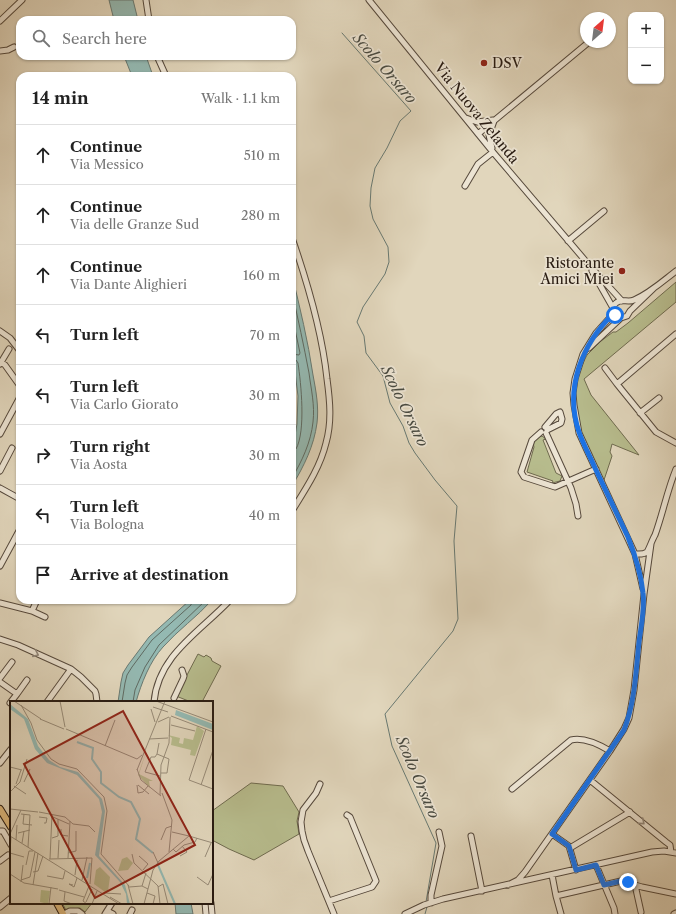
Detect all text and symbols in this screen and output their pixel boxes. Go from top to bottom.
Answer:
north arrow [580,12,616,48]
map controls [628,12,664,84]
button: + [628,12,664,48]
search box [16,16,296,60]
icon: search [30,27,52,49]
water label: Scolo Orsaro [348,28,421,107]
text: Search here [62,29,147,48]
button: − [628,48,664,84]
place label: DSV [492,54,523,72]
street label: Via Nuova Zelanda [430,58,524,168]
marker: DSV [479,58,489,68]
text: 14 min [32,88,89,108]
text: Walk · 1.1 km [201,90,280,106]
text: Continue [70,137,142,156]
icon: ahead [32,144,54,166]
text: 510 m [244,147,280,163]
text: Via Messico [70,156,144,172]
text: Continue [70,197,142,216]
icon: ahead [32,204,54,226]
text: 280 m [241,207,280,223]
text: Via delle Granze Sud [70,216,199,232]
place label: Ristorante Amici Miei [539,254,614,288]
text: Continue [70,257,142,276]
icon: ahead [32,264,54,286]
marker: Ristorante Amici Miei [617,266,627,276]
text: 160 m [243,267,280,283]
text: Via Dante Alighieri [70,276,187,292]
route start [606,306,624,324]
icon: left [32,324,54,346]
text: Turn left [70,325,139,344]
text: 70 m [250,327,280,343]
water label: Scolo Orsaro [377,361,433,450]
text: Turn left [70,377,139,396]
icon: left [32,384,54,406]
text: 30 m [249,387,280,403]
text: Via Carlo Giorato [70,396,178,412]
text: Turn right [70,437,150,456]
icon: right [32,444,54,466]
text: 30 m [249,447,280,463]
text: Via Aosta [70,456,127,472]
text: Turn left [70,497,139,516]
icon: left [32,504,54,526]
text: 40 m [249,507,280,523]
text: Via Bologna [70,516,144,532]
icon: arrive [32,564,54,586]
text: Arrive at destination [70,565,229,584]
one-way arrow [31,649,39,657]
inset map [10,701,213,904]
water label: Scolo Orsaro [392,732,444,821]
one-way arrow [637,817,645,824]
route end [619,873,637,891]

